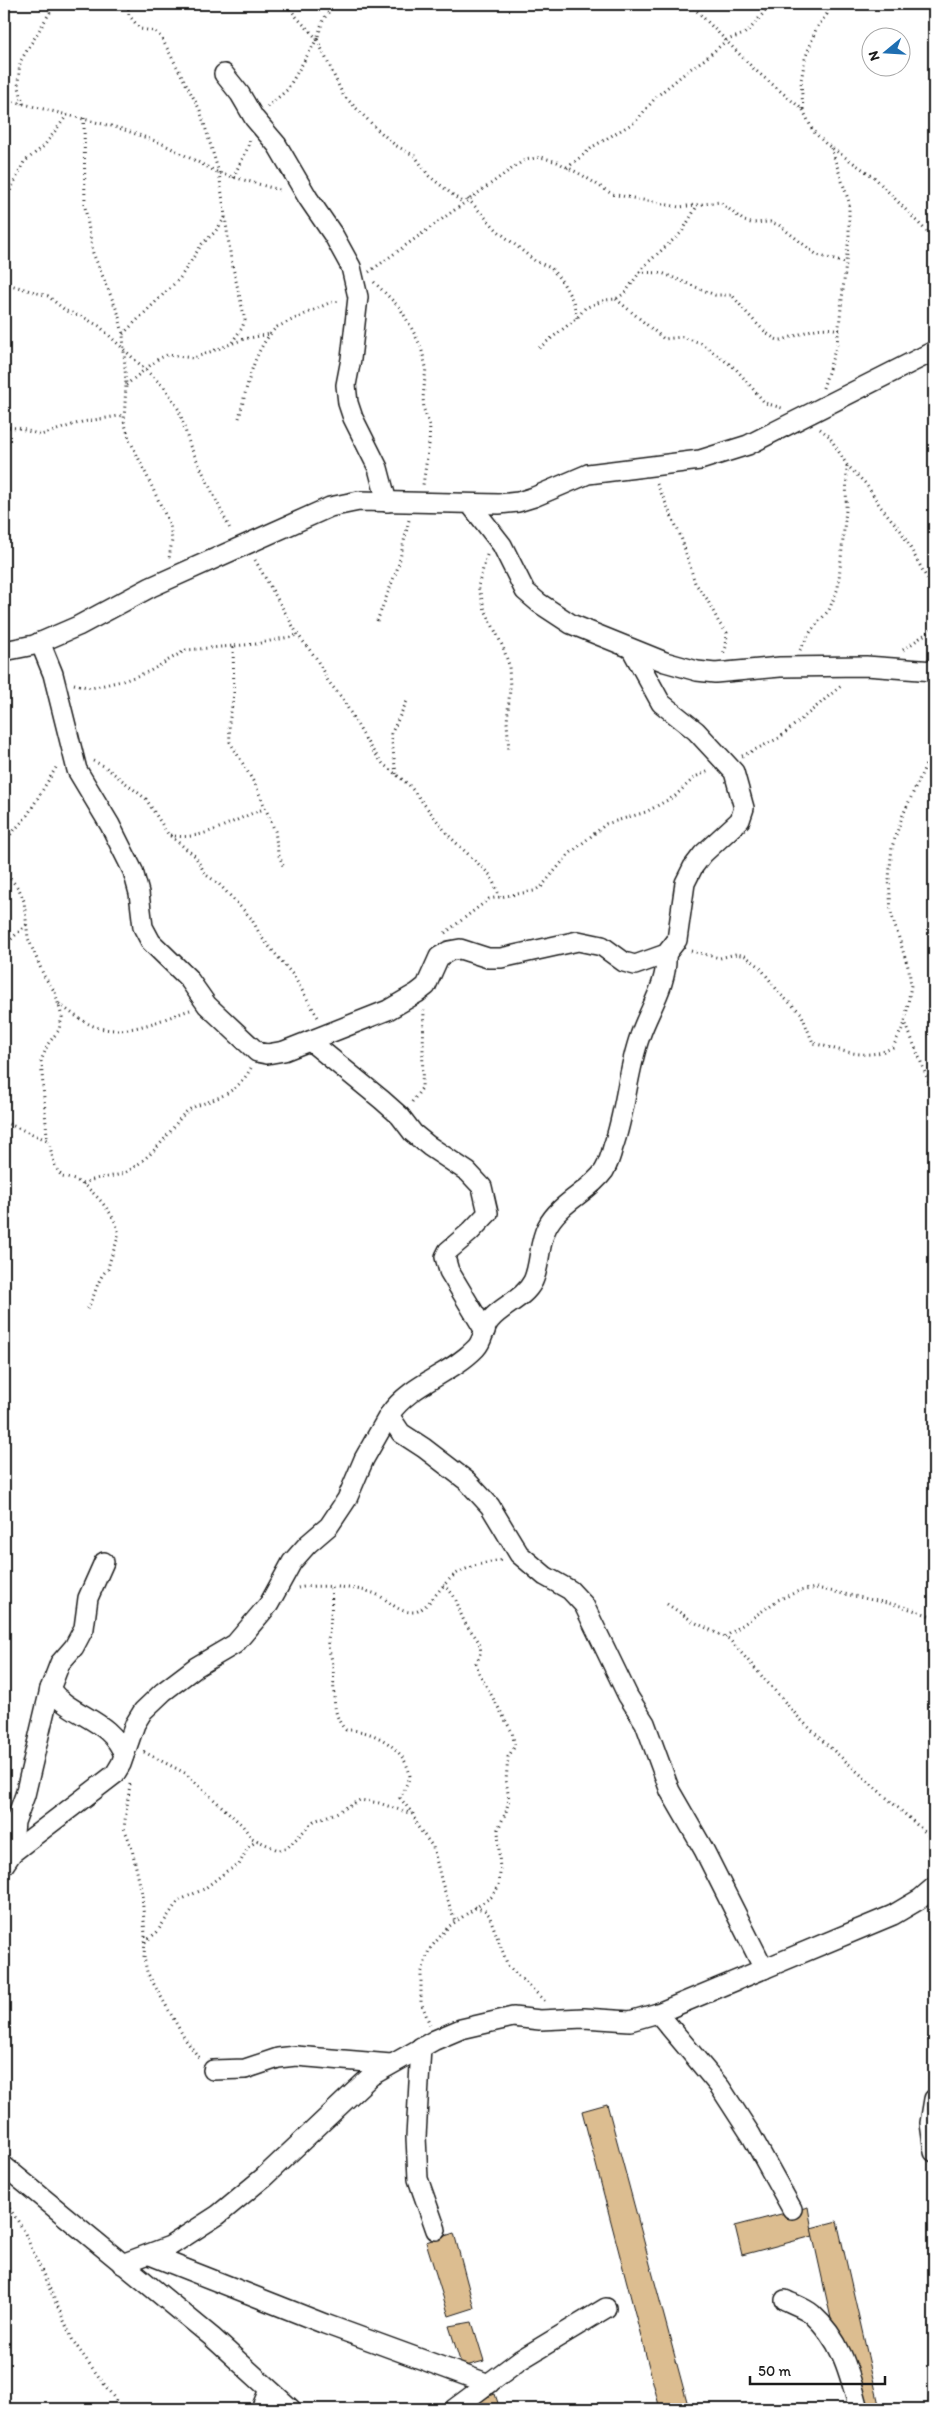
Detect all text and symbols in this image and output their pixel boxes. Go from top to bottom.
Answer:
north arrow [860,28,910,78]
text: N [865,49,884,63]
scale bar [750,2353,886,2385]
text: 50 m [758,2362,791,2380]

